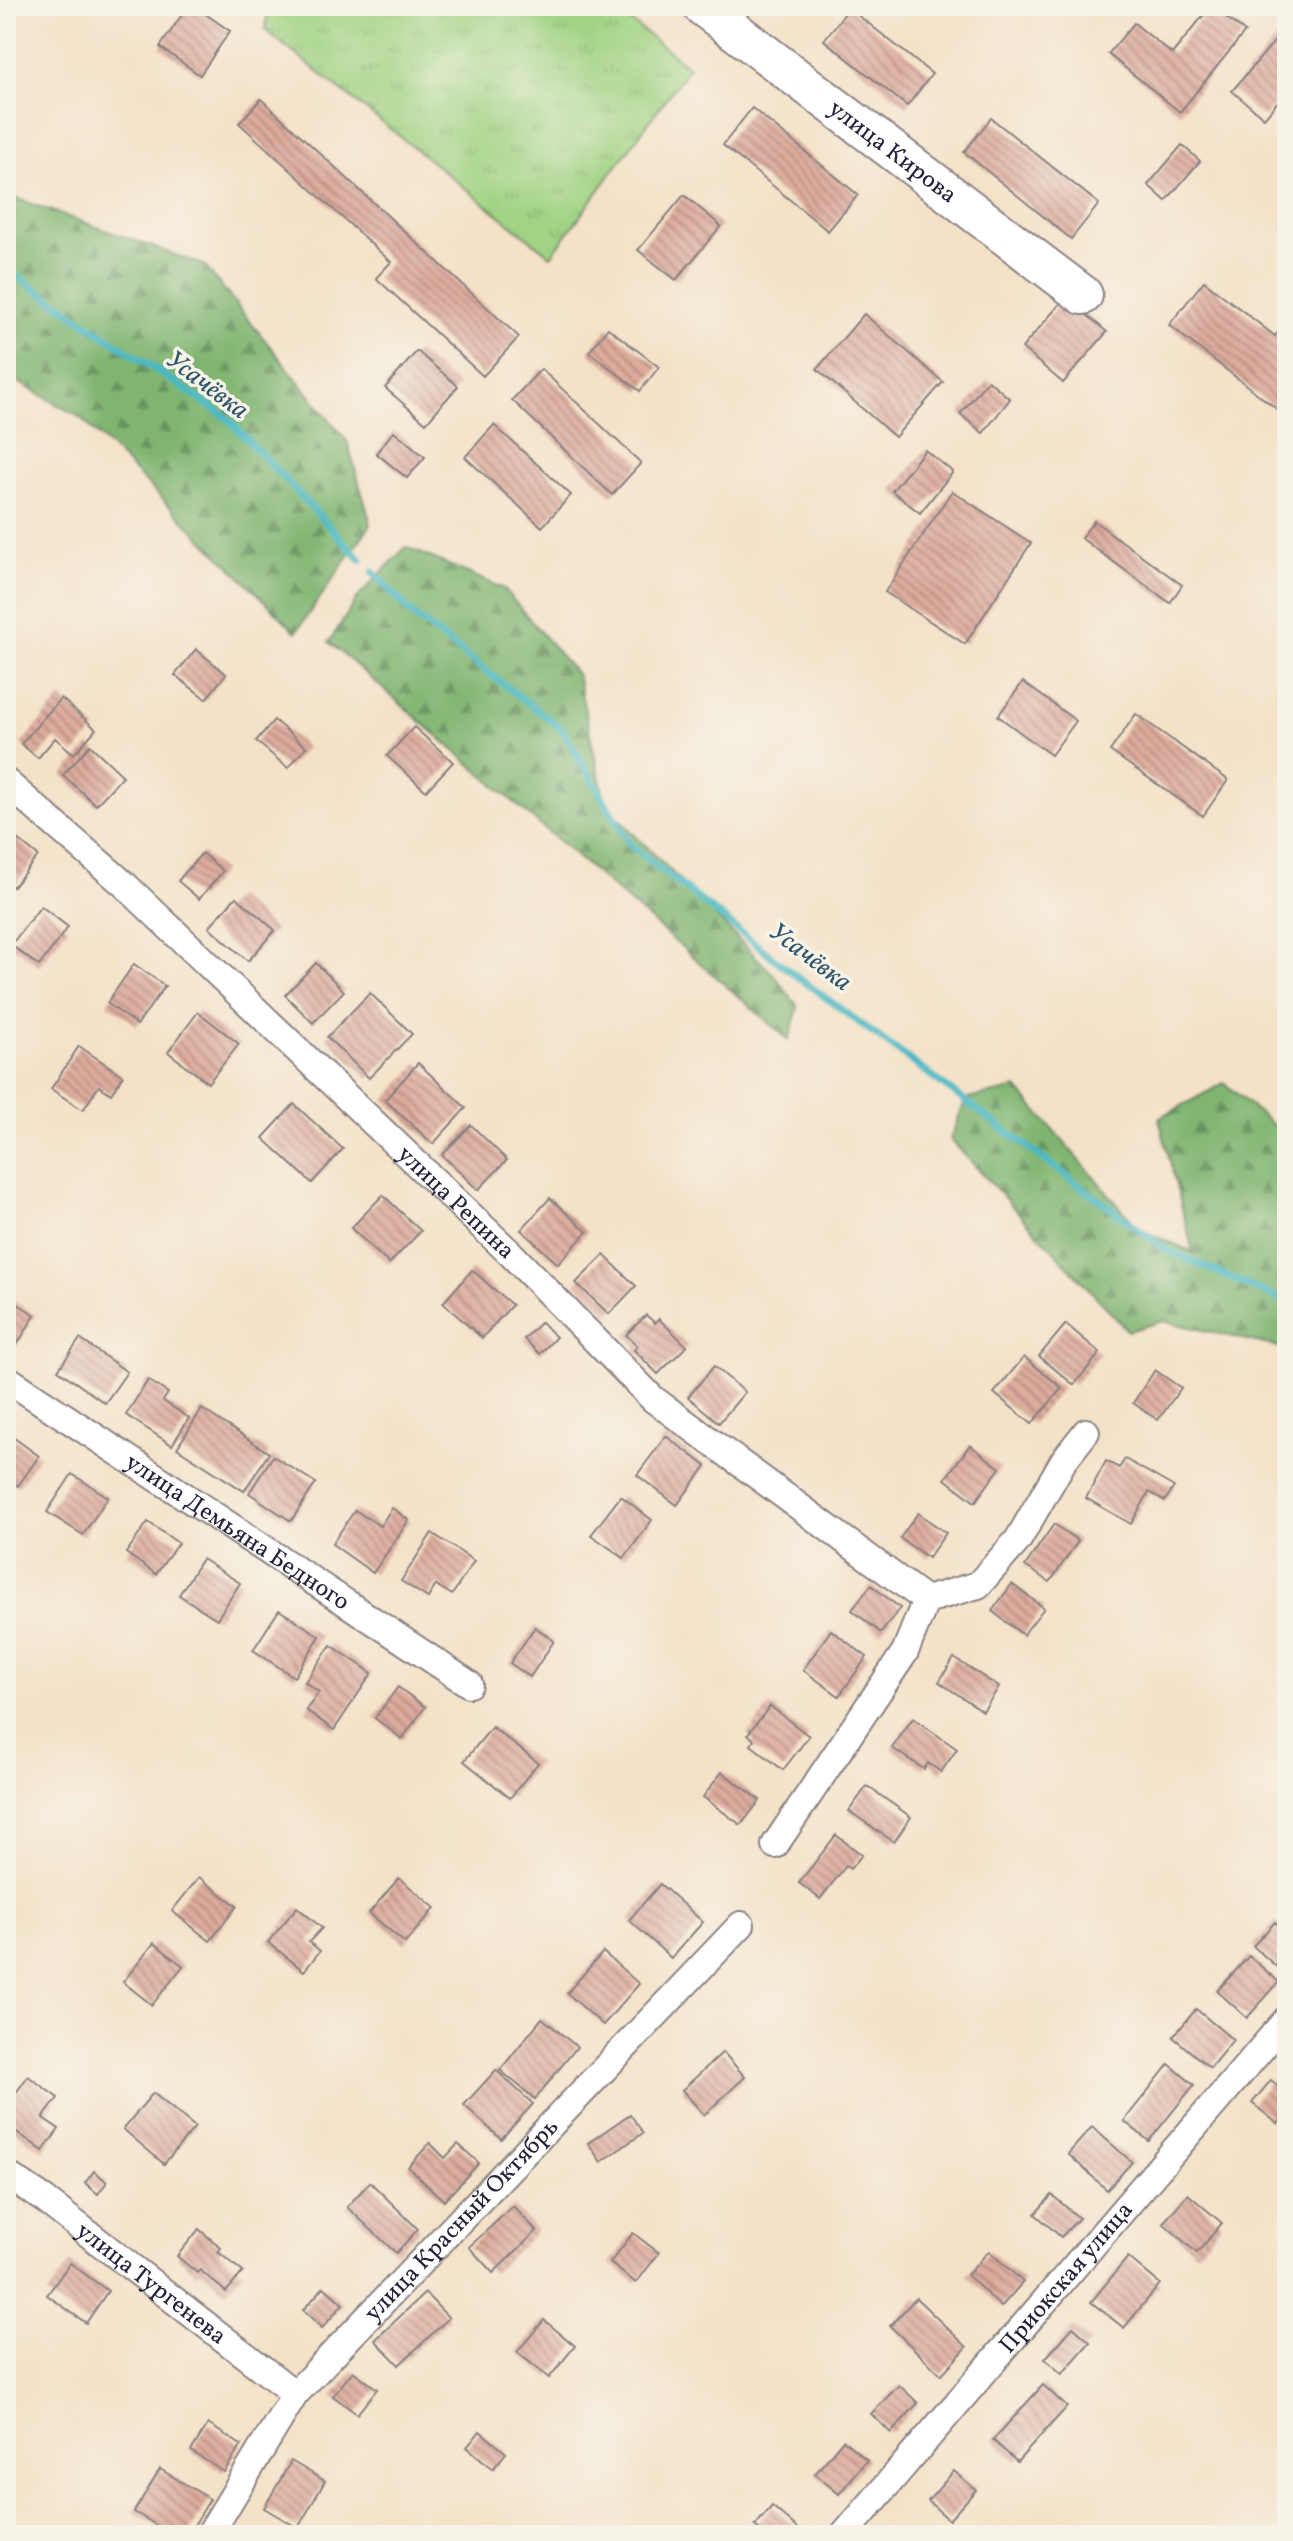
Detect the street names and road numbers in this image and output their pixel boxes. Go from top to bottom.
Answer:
street label: улица Кирова [821,93,963,212]
street label: улица Репина [389,1139,522,1268]
street label: улица Демьяна Бедного [118,1446,356,1620]
street label: улица Красный Октябрь [357,2112,567,2330]
street label: Приокская улица [992,2195,1142,2362]
street label: улица Тургенева [68,2215,233,2354]

